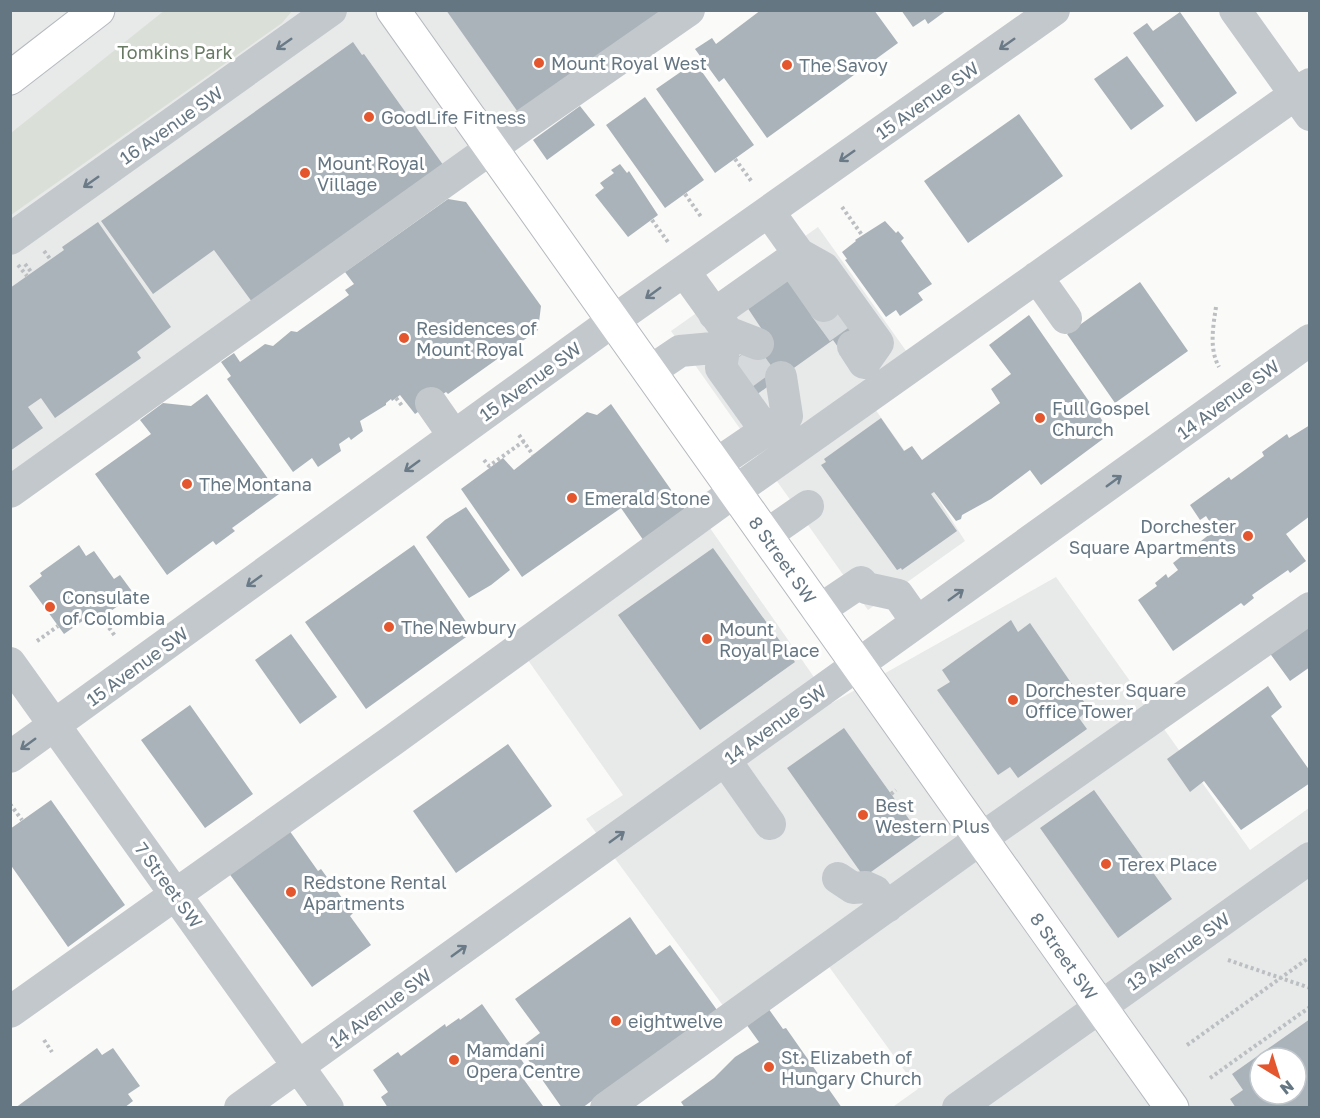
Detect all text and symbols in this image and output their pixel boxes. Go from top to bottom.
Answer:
one-way arrow [276,38,292,51]
one-way arrow [999,38,1015,50]
park label: Tomkins Park [117,41,233,63]
place label: Mount Royal West [551,52,707,74]
place label: The Savoy [799,54,888,76]
marker: Mount Royal West [532,56,546,70]
street label: 15 Avenue SW [871,56,983,144]
marker: The Savoy [780,58,794,72]
street label: 16 Avenue SW [115,81,227,169]
place label: GoodLife Fitness [381,106,526,128]
marker: GoodLife Fitness [362,110,376,124]
one-way arrow [840,150,856,163]
place label: Mount Royal Village [317,152,425,195]
marker: Mount Royal Village [298,166,312,180]
one-way arrow [83,176,99,188]
one-way arrow [646,287,662,299]
place label: Residences of Mount Royal [416,317,537,360]
marker: Residences of Mount Royal [397,331,411,345]
street label: 15 Avenue SW [475,337,585,425]
street label: 14 Avenue SW [1173,355,1283,443]
place label: Full Gospel Church [1052,397,1150,440]
marker: Full Gospel Church [1033,411,1047,425]
one-way arrow [405,460,421,473]
place label: The Montana [199,473,312,495]
one-way arrow [1105,475,1121,487]
marker: The Montana [180,477,194,491]
place label: Emerald Stone [584,487,710,509]
marker: Emerald Stone [565,491,579,505]
street label: 8 Street SW [745,512,821,608]
place label: Dorchester Square Apartments [1069,515,1236,558]
marker: Dorchester Square Apartments [1241,529,1255,543]
one-way arrow [247,574,263,587]
place label: Consulate of Colombia [62,586,165,629]
one-way arrow [947,588,963,601]
marker: Consulate of Colombia [43,600,57,614]
place label: The Newbury [401,616,516,638]
place label: Mount Royal Place [719,618,819,661]
marker: The Newbury [382,620,396,634]
street label: 15 Avenue SW [82,622,192,710]
marker: Mount Royal Place [700,632,714,646]
place label: Dorchester Square Office Tower [1025,679,1186,722]
street label: 14 Avenue SW [720,680,830,768]
marker: Dorchester Square Office Tower [1006,693,1020,707]
one-way arrow [21,738,37,750]
place label: Best Western Plus [875,794,990,837]
marker: Best Western Plus [856,808,870,822]
one-way arrow [608,831,624,844]
street label: 7 Street SW [131,838,207,932]
place label: Terex Place [1118,853,1217,875]
marker: Terex Place [1099,857,1113,871]
place label: Redstone Rental Apartments [303,871,447,914]
marker: Redstone Rental Apartments [284,885,298,899]
street label: 13 Avenue SW [1122,907,1234,995]
street label: 8 Street SW [1026,908,1103,1004]
one-way arrow [450,945,466,958]
street label: 14 Avenue SW [325,964,435,1052]
place label: eightwelve [628,1010,723,1032]
marker: eightwelve [609,1014,623,1028]
place label: Mamdani Opera Centre [466,1039,580,1082]
place label: St. Elizabeth of Hungary Church [781,1046,922,1089]
north arrow [1248,1046,1308,1106]
marker: Mamdani Opera Centre [447,1053,461,1067]
marker: St. Elizabeth of Hungary Church [762,1060,776,1074]
text: N [1276,1076,1298,1099]

